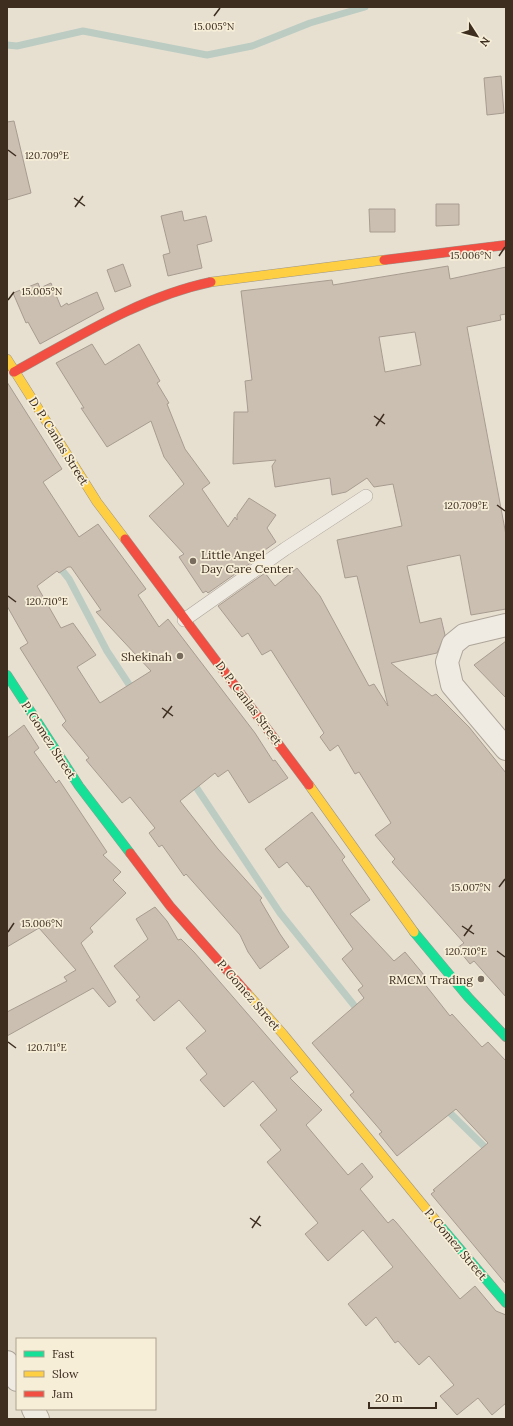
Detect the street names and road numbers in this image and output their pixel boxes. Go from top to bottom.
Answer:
street label: D. P. Canlas Street [26,394,92,488]
street label: D. P. Canlas Street [213,658,286,748]
street label: P. Gomez Street [18,699,80,782]
street label: P. Gomez Street [214,956,284,1034]
street label: P. Gomez Street [422,1205,491,1283]

